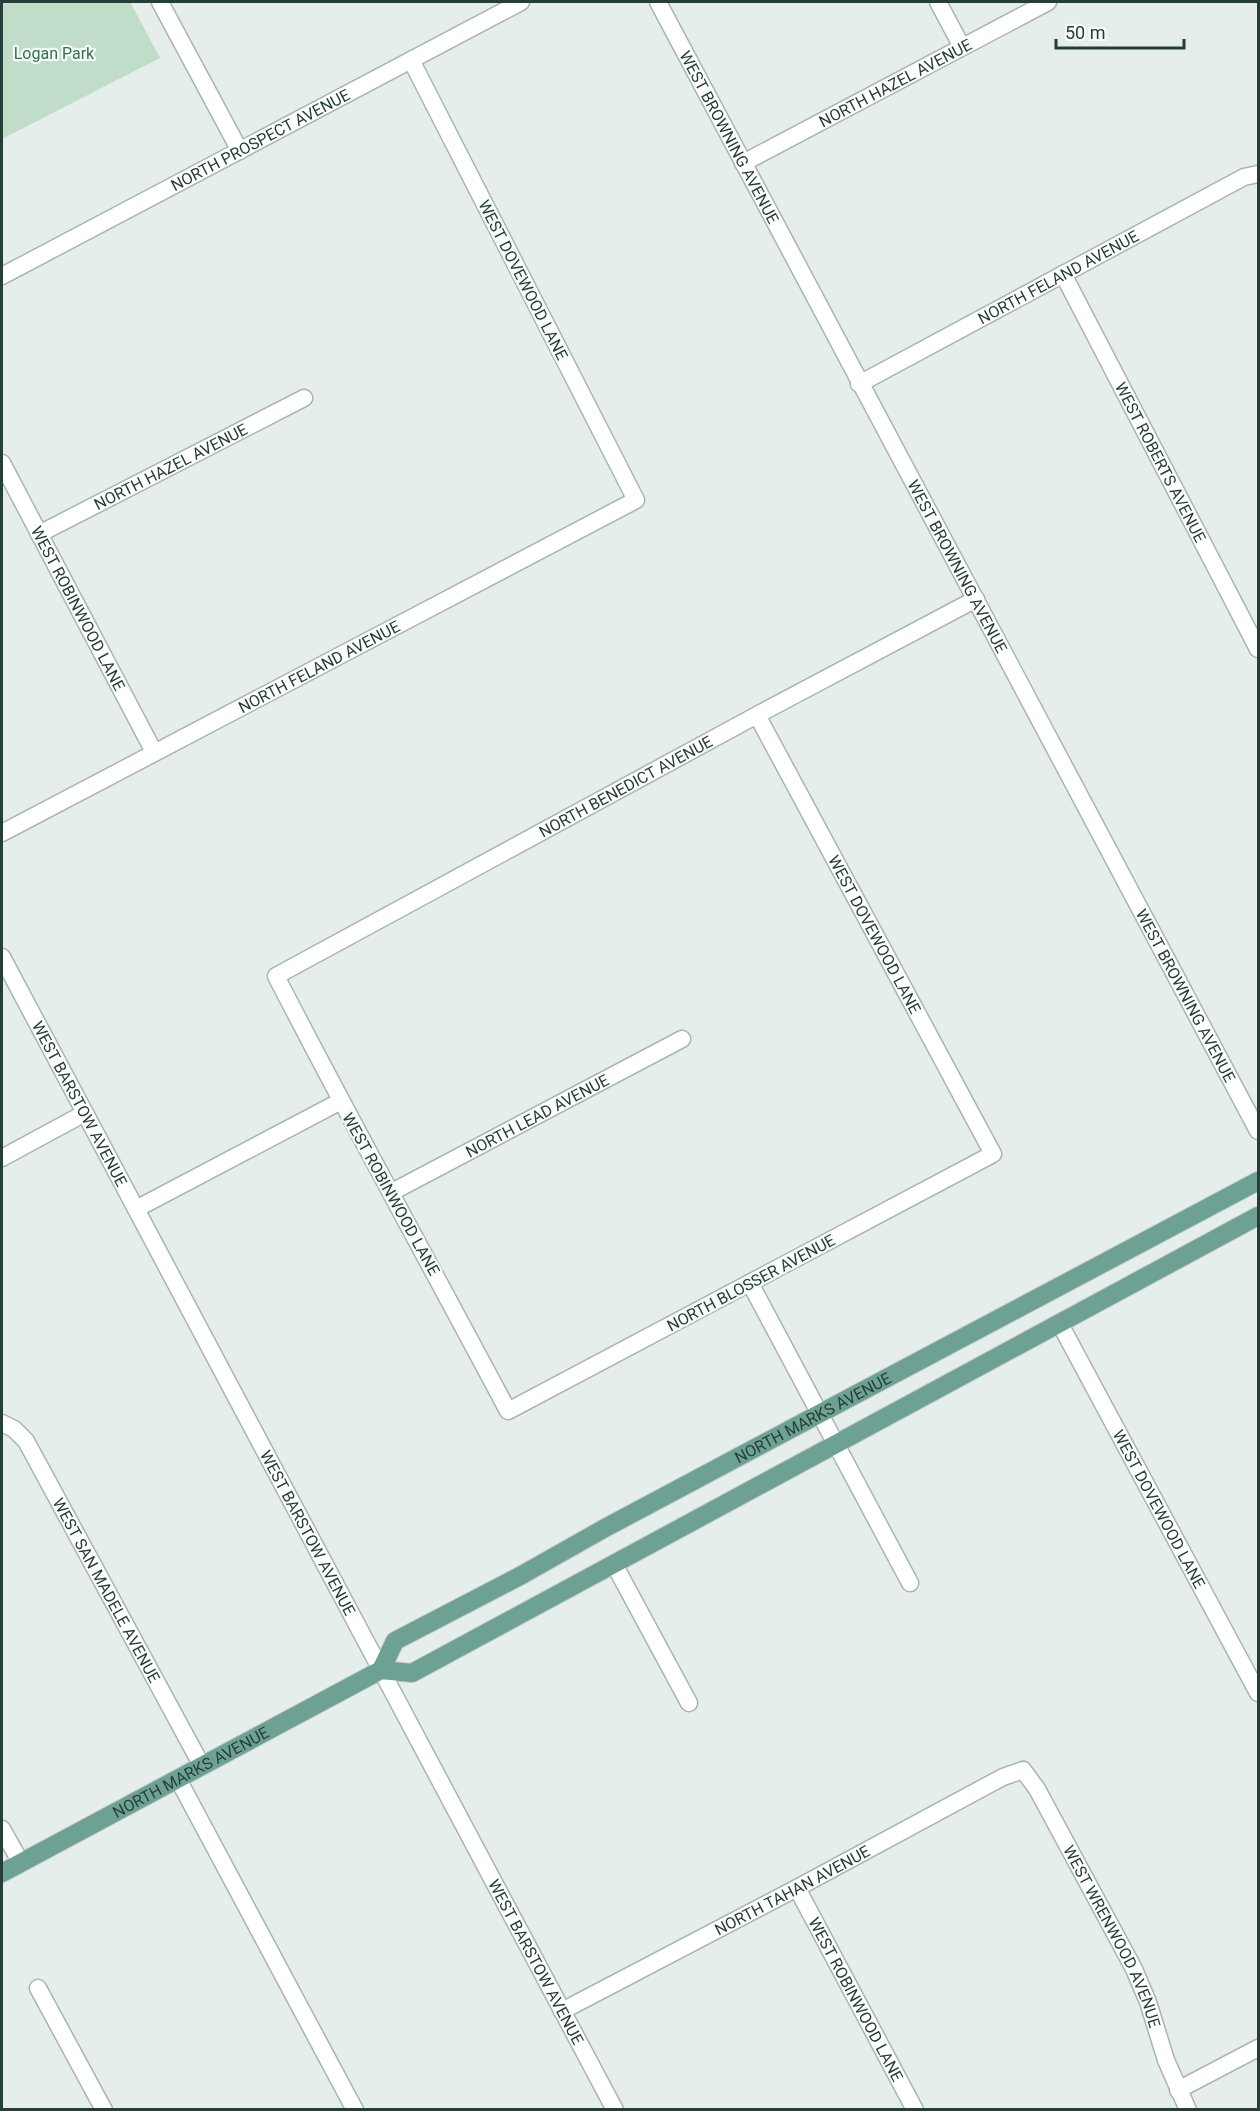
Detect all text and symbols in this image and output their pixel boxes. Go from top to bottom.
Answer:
scale bar [1056,12,1184,50]
text: 50 m [1065,22,1105,43]
street label: NORTH HAZEL AVENUE [816,35,975,131]
park label: Logan Park [14,44,95,63]
street label: WEST BROWNING AVENUE [676,47,783,227]
street label: NORTH PROSPECT AVENUE [168,85,353,195]
street label: WEST DOVEWOOD LANE [474,197,572,363]
street label: NORTH FELAND AVENUE [974,226,1142,328]
street label: WEST ROBERTS AVENUE [1111,379,1210,545]
street label: NORTH HAZEL AVENUE [91,419,251,514]
street label: WEST BROWNING AVENUE [904,477,1011,656]
street label: WEST ROBINWOOD LANE [27,523,129,694]
street label: NORTH FELAND AVENUE [235,616,403,717]
street label: NORTH BENEDICT AVENUE [536,732,716,841]
street label: WEST DOVEWOOD LANE [825,852,925,1017]
street label: WEST BROWNING AVENUE [1132,906,1240,1085]
street label: WEST BARSTOW AVENUE [28,1018,132,1189]
street label: NORTH LEAD AVENUE [462,1070,612,1161]
street label: WEST ROBINWOOD LANE [338,1109,444,1279]
street label: NORTH BLOSSER AVENUE [664,1231,838,1335]
street label: NORTH MARKS AVENUE [731,1368,894,1467]
street label: WEST DOVEWOOD LANE [1109,1427,1210,1592]
street label: WEST BARSTOW AVENUE [256,1447,360,1618]
street label: WEST SAN MADELE AVENUE [49,1495,164,1686]
street label: NORTH MARKS AVENUE [109,1722,272,1822]
street label: NORTH TAHAN AVENUE [711,1841,873,1939]
street label: WEST WRENWOOD AVENUE [1060,1842,1165,2030]
street label: WEST BARSTOW AVENUE [485,1876,588,2048]
street label: WEST ROBINWOOD LANE [805,1914,907,2085]

